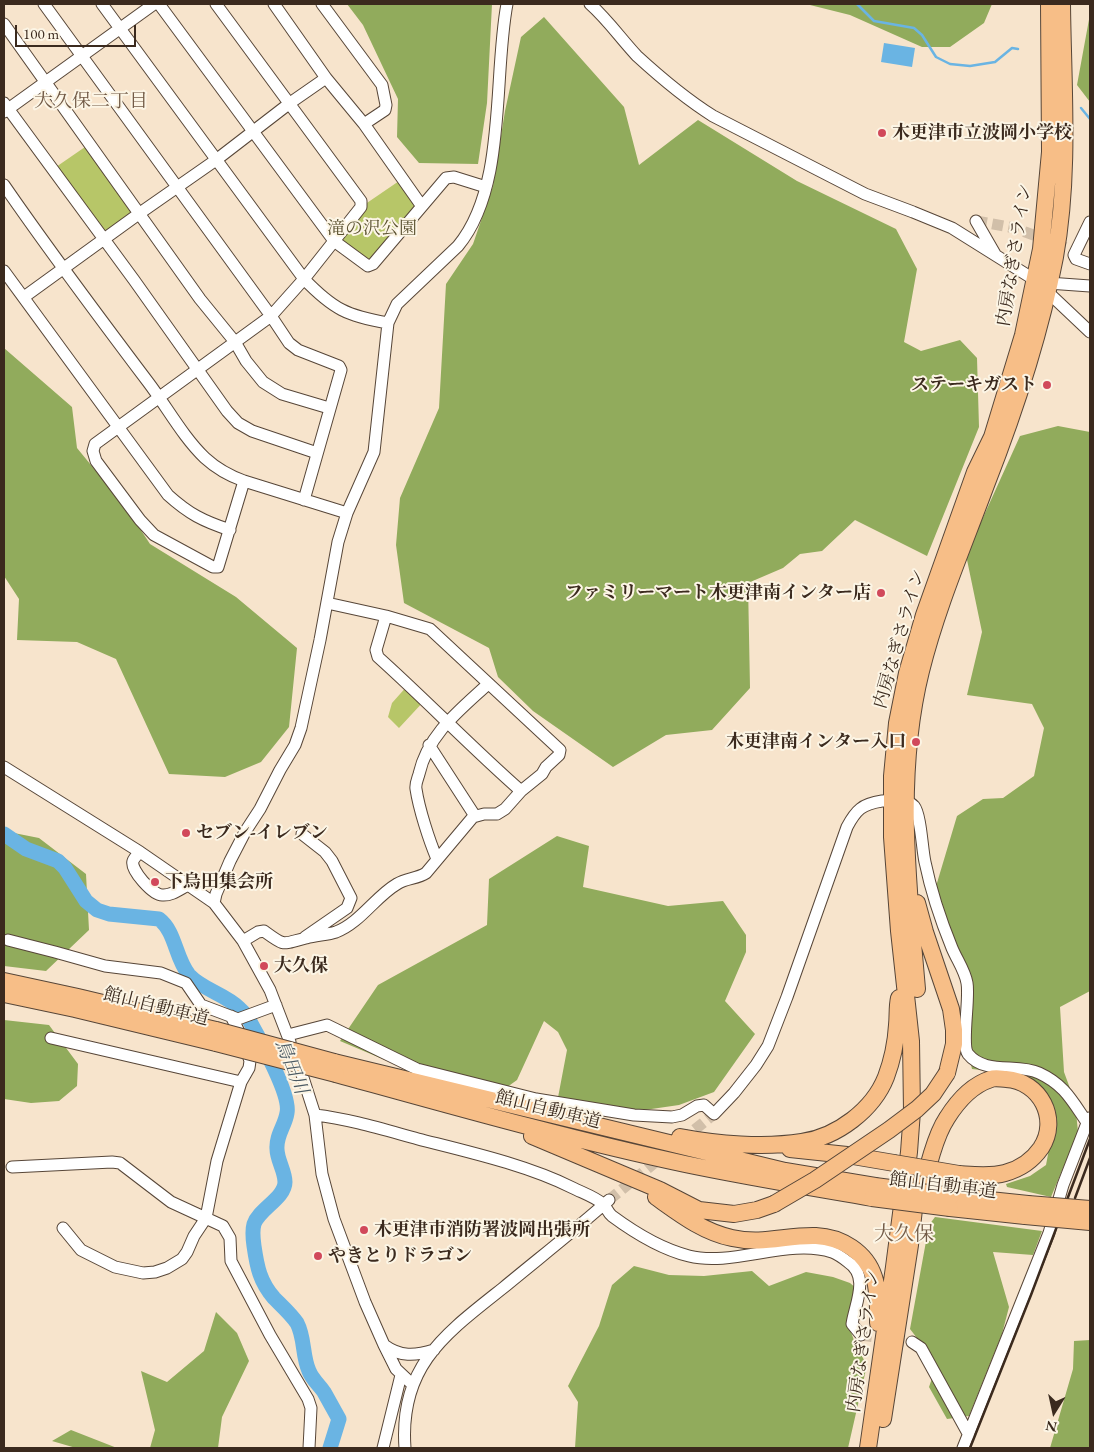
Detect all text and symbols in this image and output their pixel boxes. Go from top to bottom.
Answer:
scale bar [18,15,139,47]
text: 100 m [23,24,59,43]
district label: 大久保二丁目 [34,91,148,113]
place label: 木更津市立波岡小学校 [892,122,1072,144]
marker: 木更津市立波岡小学校 [876,127,888,139]
street label: 内房なぎさライン [993,182,1037,328]
park label: 滝の沢公園 [327,218,417,240]
place label: ステーキガスト [911,374,1037,396]
marker: ステーキガスト [1041,379,1053,391]
street label: 内房なぎさライン [870,567,930,711]
place label: ファミリーマート木更津南インター店 [565,582,871,604]
marker: ファミリーマート木更津南インター店 [875,587,887,599]
place label: 木更津南インター入口 [726,731,906,753]
marker: 木更津南インター入口 [910,736,922,748]
place label: セブン-イレブン [196,822,328,844]
marker: セブン-イレブン [180,827,192,839]
place label: 下烏田集会所 [165,871,273,893]
marker: 下烏田集会所 [149,876,161,888]
place label: 大久保 [274,955,328,977]
marker: 大久保 [258,960,270,972]
street label: 館山自動車道 [101,983,211,1031]
water label: 鳥田川 [270,1036,312,1098]
street label: 館山自動車道 [493,1086,603,1134]
street label: 館山自動車道 [888,1169,998,1203]
place label: 木更津市消防署波岡出張所 [374,1219,590,1241]
district label: 大久保 [874,1223,934,1247]
marker: 木更津市消防署波岡出張所 [358,1224,370,1236]
place label: やきとりドラゴン [328,1245,472,1267]
marker: やきとりドラゴン [312,1250,324,1262]
street label: 内房なぎさライン [843,1268,885,1414]
north arrow [1029,1387,1079,1437]
text: N [1044,1417,1059,1437]

